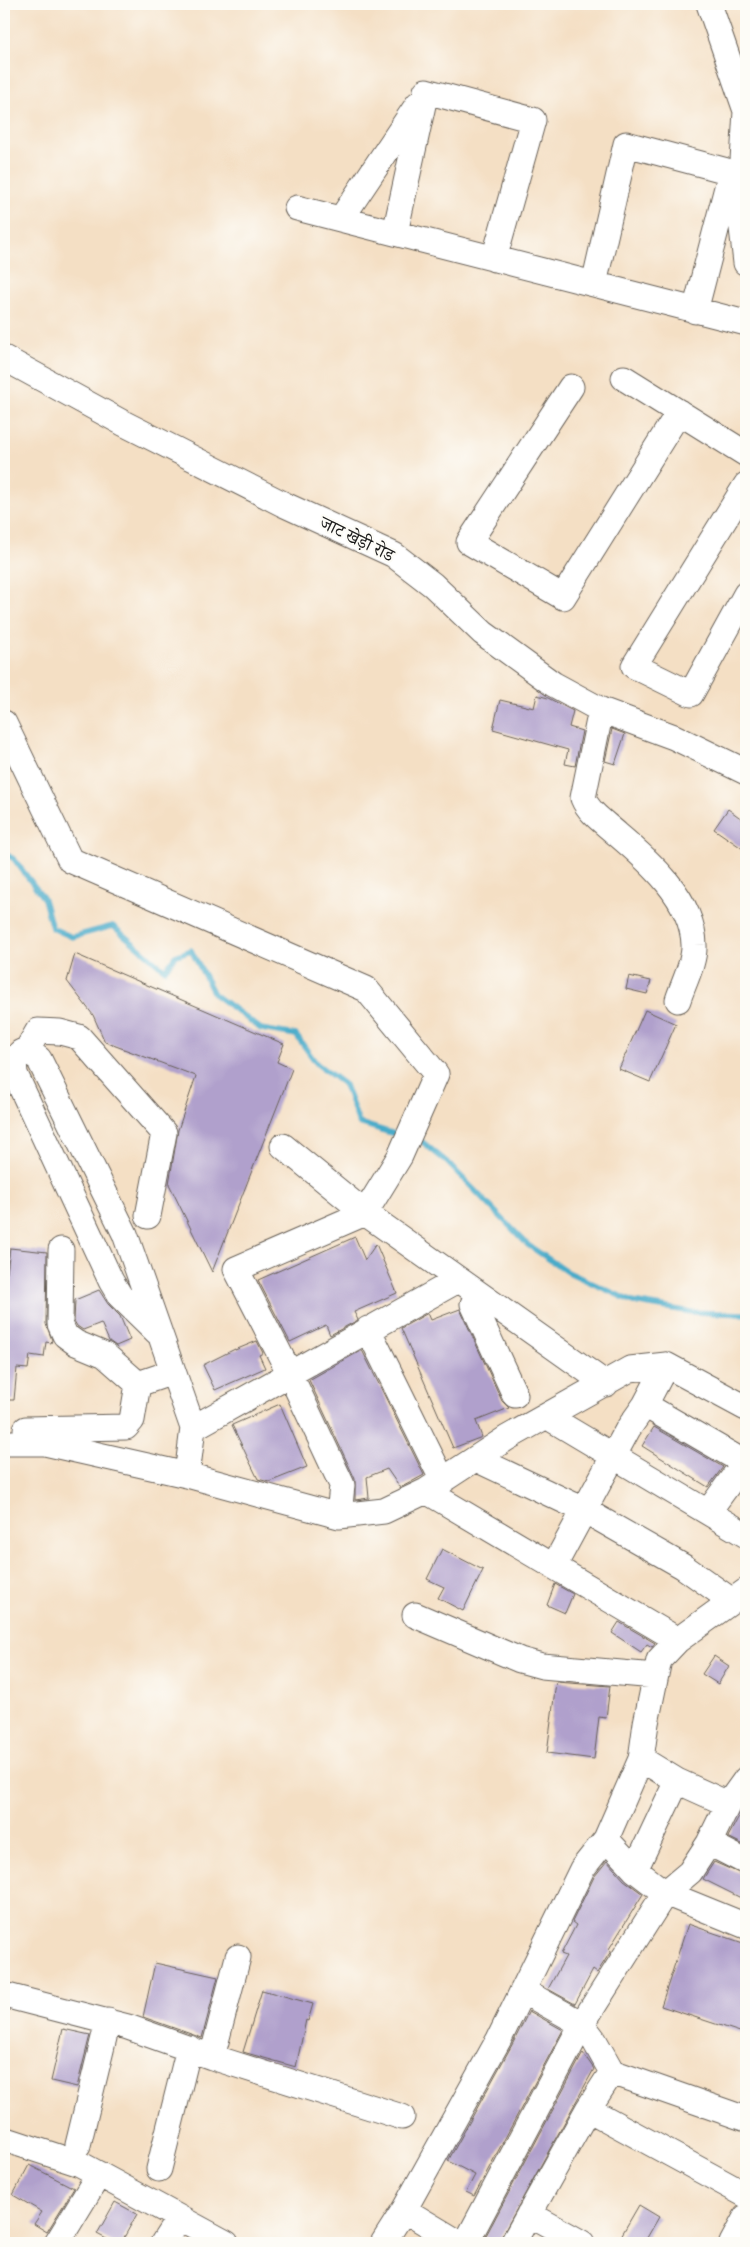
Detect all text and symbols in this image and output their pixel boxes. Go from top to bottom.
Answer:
street label: जाट खेड़ी रोड [315,511,399,567]

